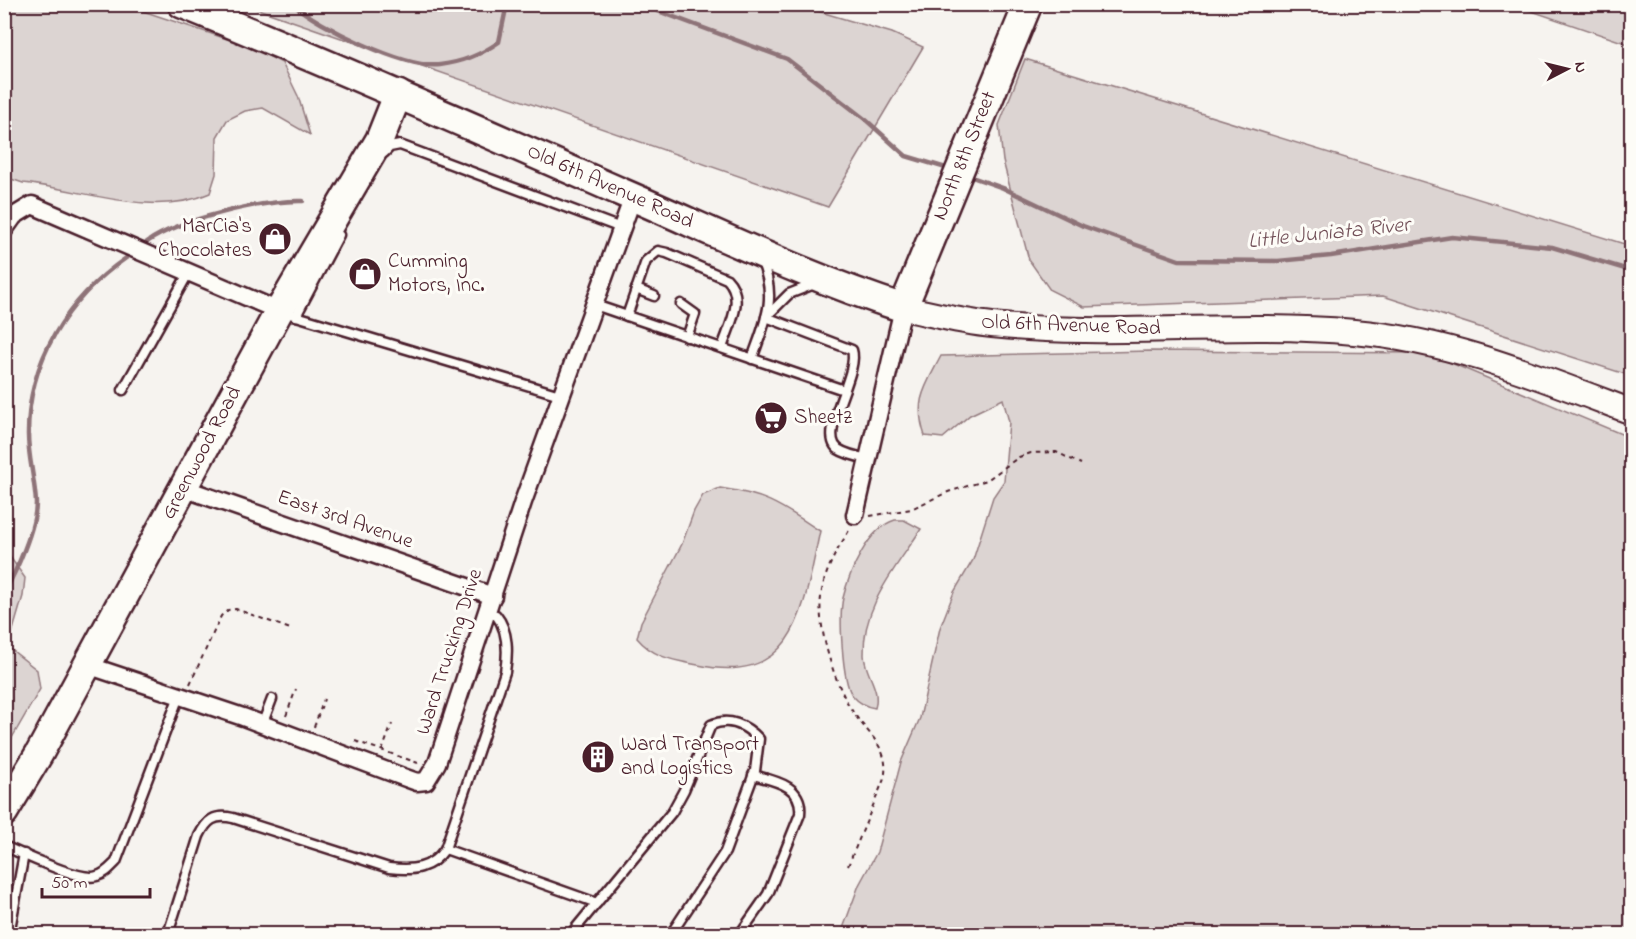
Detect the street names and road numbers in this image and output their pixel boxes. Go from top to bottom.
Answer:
street label: North 8th Street [925,87,1005,225]
street label: Old 6th Avenue Road [522,137,698,237]
street label: Old 6th Avenue Road [981,308,1161,344]
street label: Greenwood Road [154,381,250,525]
street label: East 3rd Avenue [273,483,418,558]
street label: Ward Trucking Drive [409,565,493,739]

